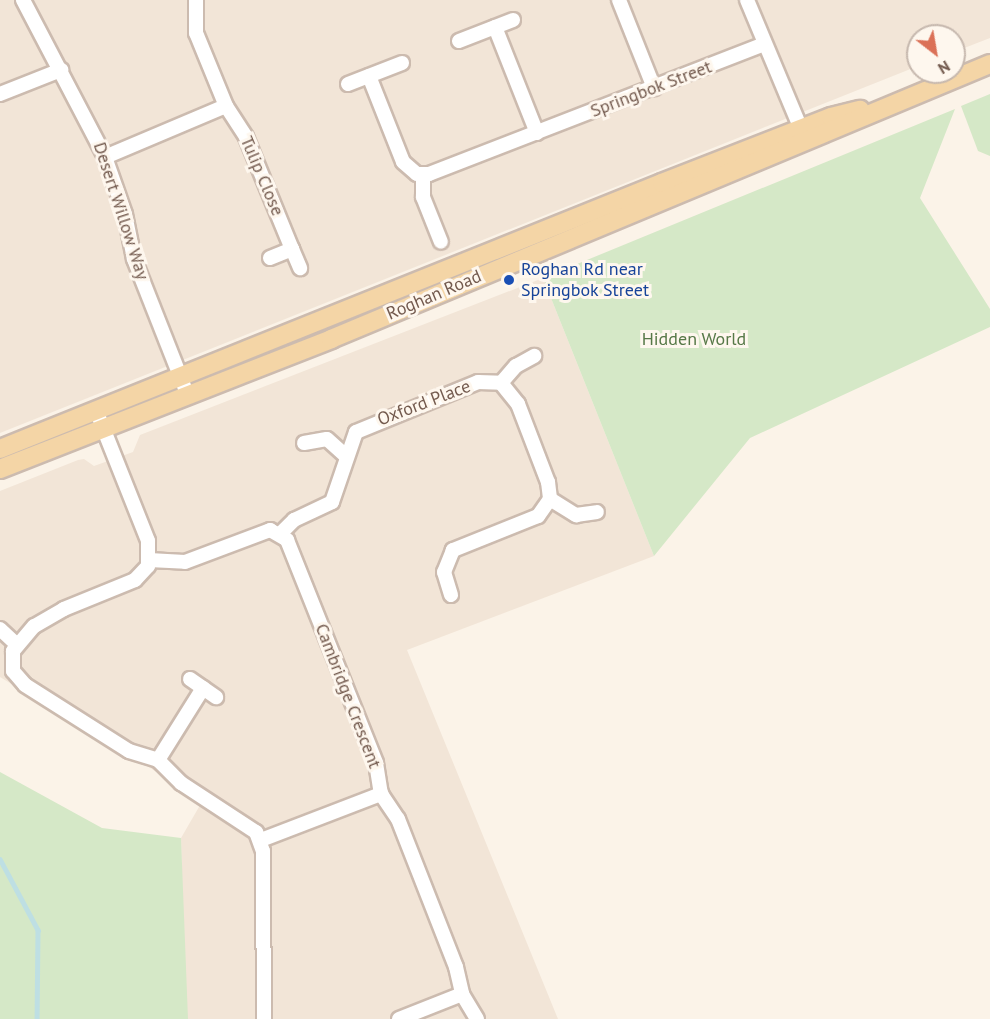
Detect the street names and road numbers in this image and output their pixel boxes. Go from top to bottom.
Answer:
street label: Springbok Street [587,56,715,122]
street label: Tulip Close [236,133,288,219]
street label: Desert Willow Way [88,139,154,283]
street label: Roghan Road [383,265,485,325]
street label: Oxford Place [374,375,474,431]
street label: Cambridge Crescent [310,621,386,771]

